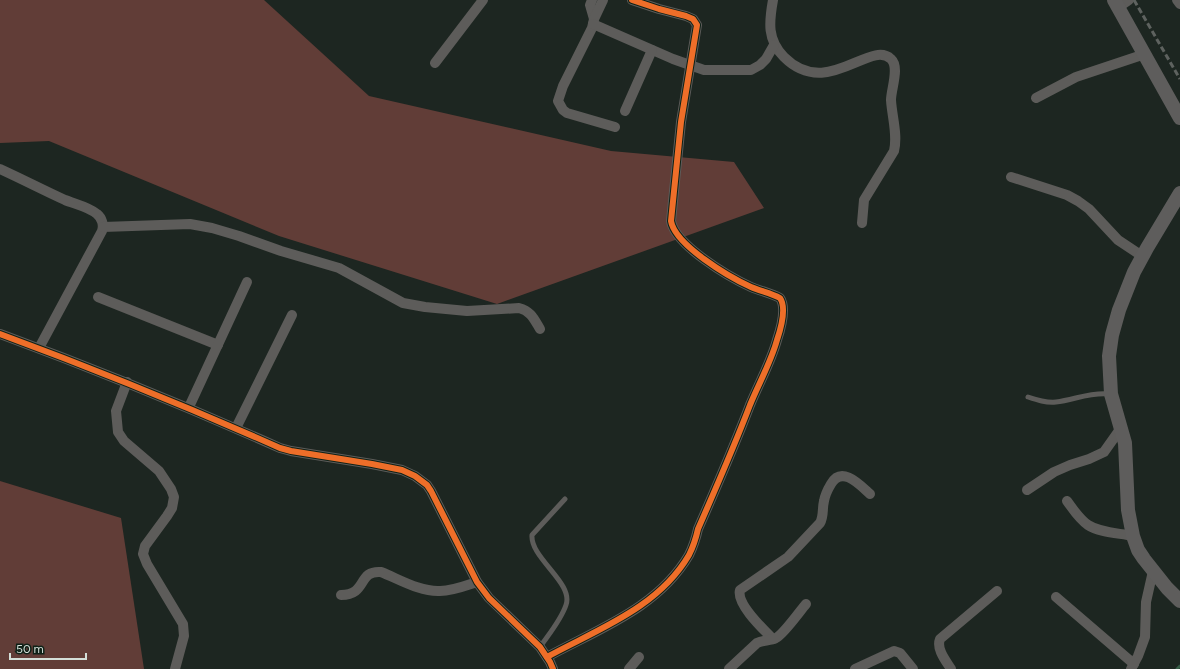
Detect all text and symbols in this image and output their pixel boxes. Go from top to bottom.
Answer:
scale bar [10,635,86,661]
text: 50 m [16,642,44,656]

